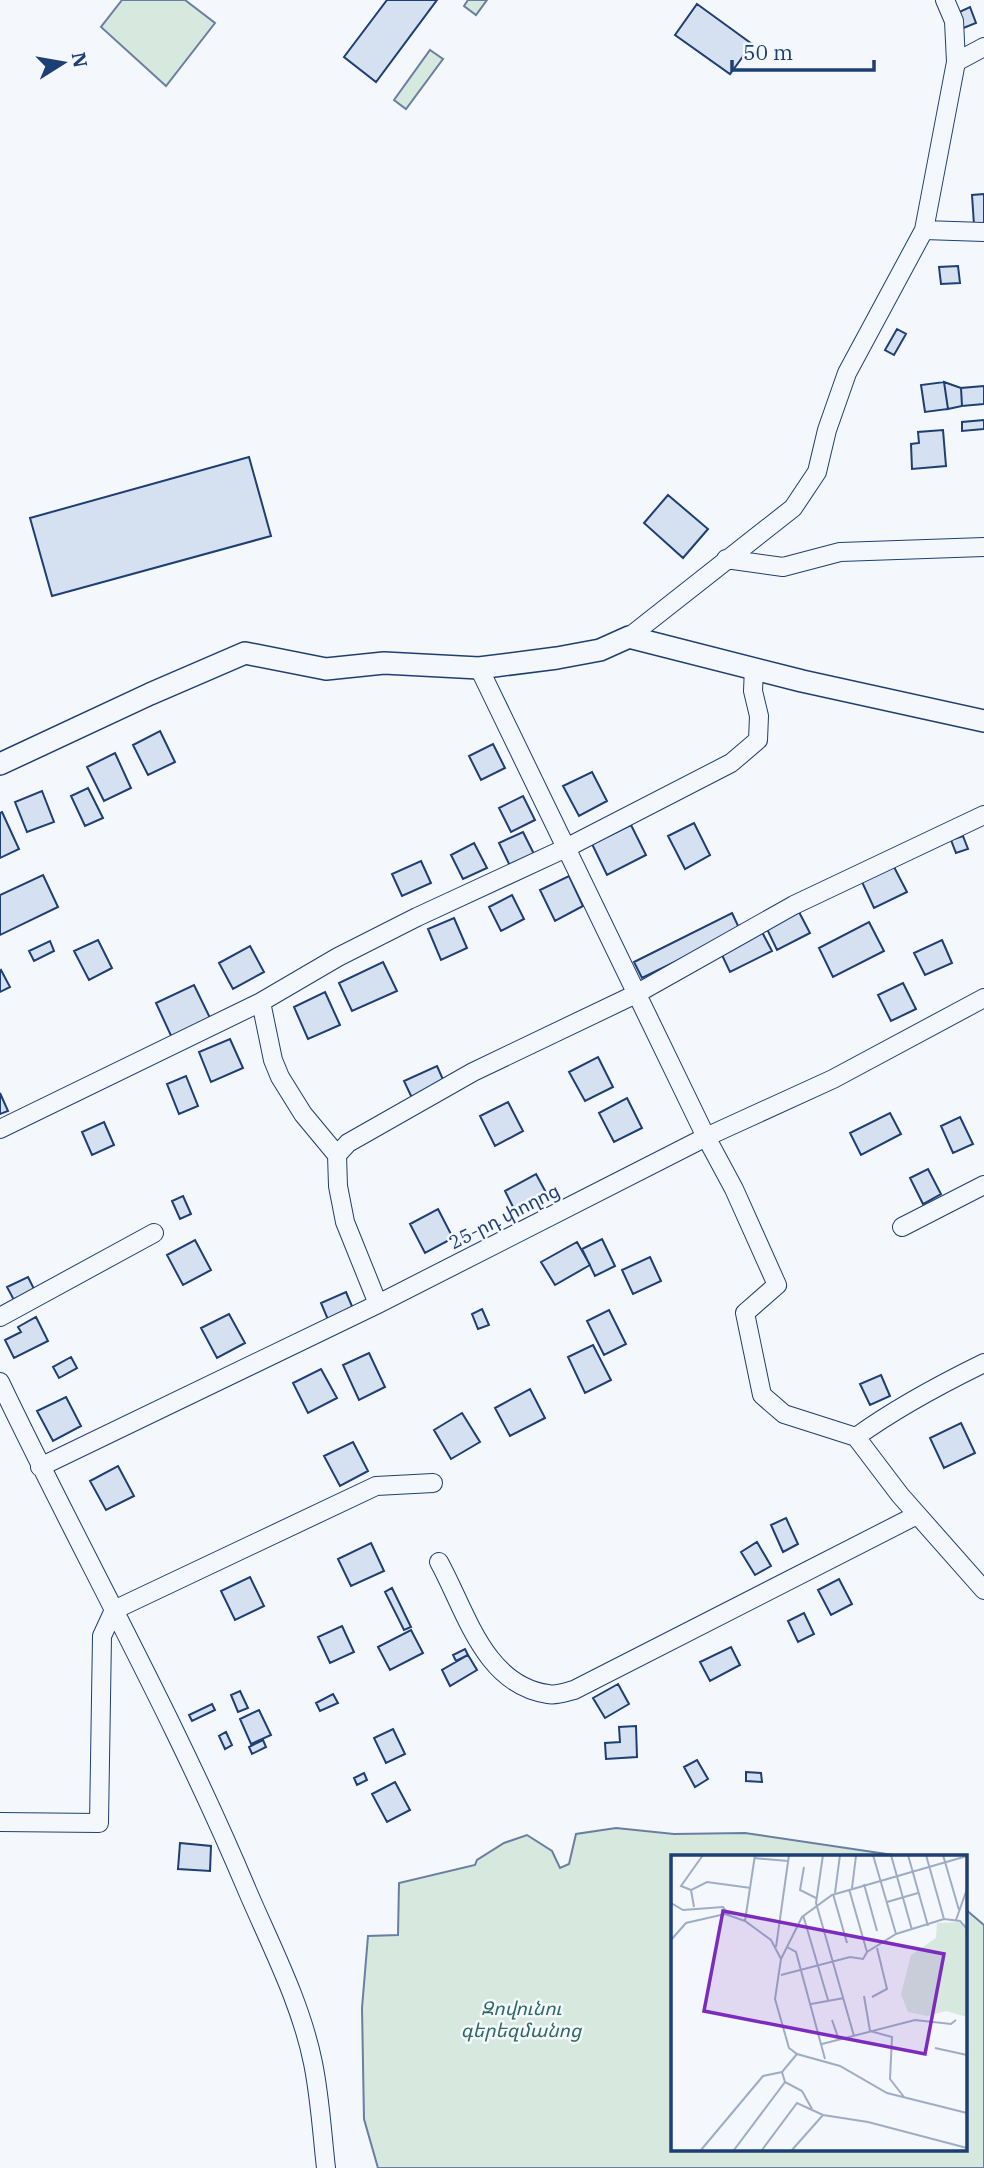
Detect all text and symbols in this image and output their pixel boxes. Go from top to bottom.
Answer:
north arrow [28,28,98,98]
scale bar [732,28,874,72]
text: 50 m [743,38,793,66]
text: N [66,50,93,69]
street label: 25-րդ փողոց [445,1178,563,1254]
inset map [671,1855,967,2150]
park label: Զովունու գերեզմանոց [461,1996,583,2042]

